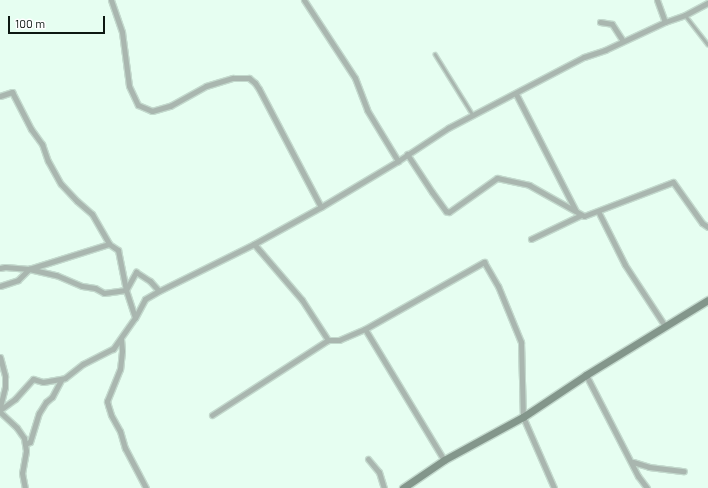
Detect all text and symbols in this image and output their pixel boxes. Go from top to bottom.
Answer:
scale bar [10,8,107,34]
text: 100 m [15,16,45,30]

